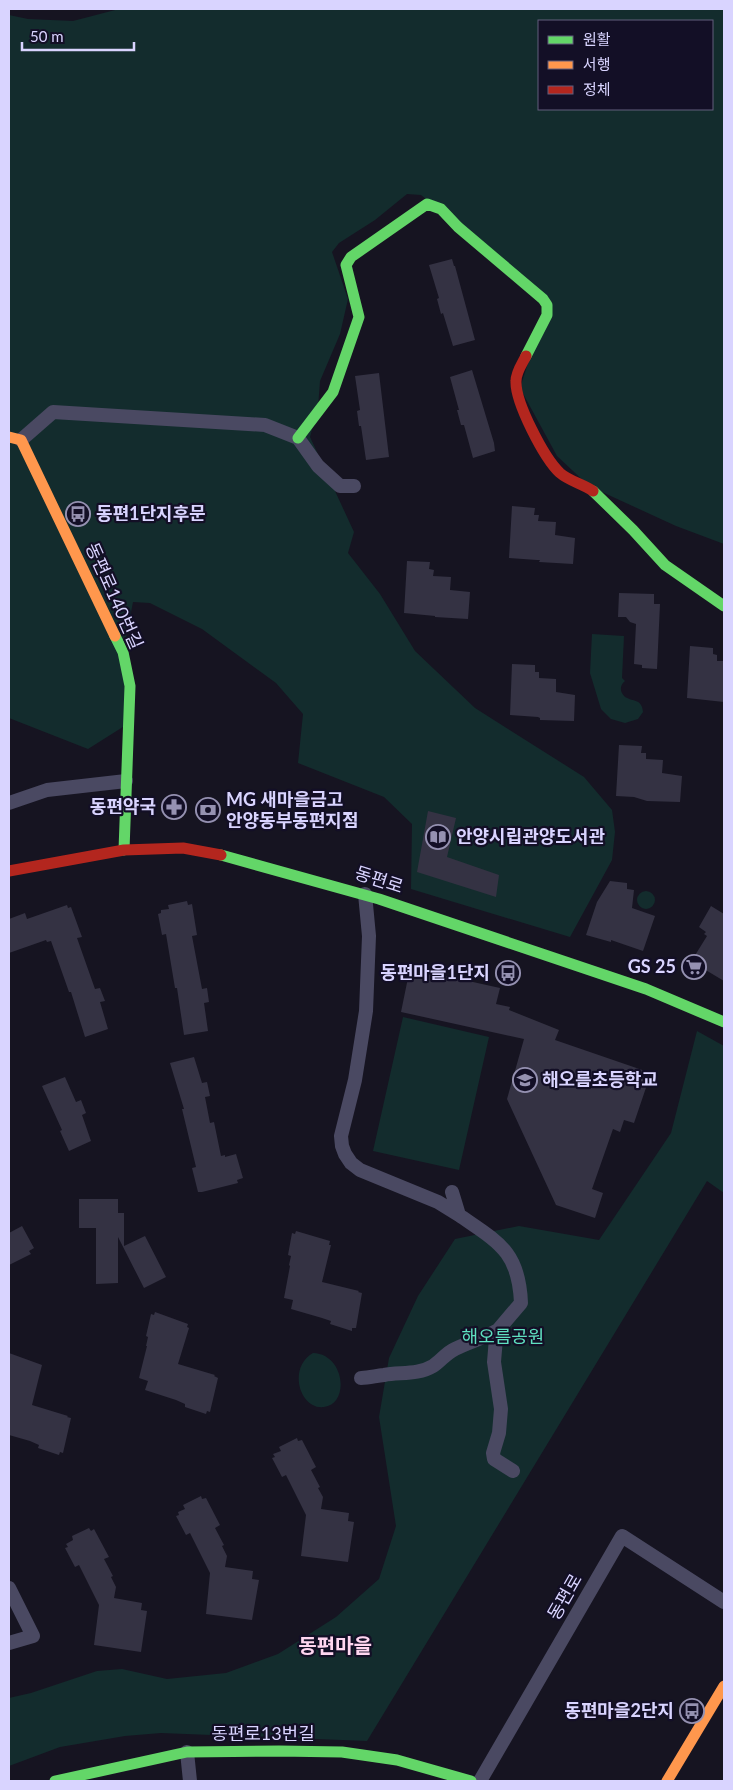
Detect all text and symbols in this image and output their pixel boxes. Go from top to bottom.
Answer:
scale bar [22,20,135,52]
legend [538,20,713,110]
text: 50 m [30,27,64,45]
text: 원활 [583,30,611,48]
text: 서행 [583,55,611,73]
text: 정체 [583,80,611,98]
bus stop icon: 동편1단지후문 [65,501,91,527]
place label: 동편1단지후문 [96,502,206,524]
street label: 동편로140번길 [82,539,148,652]
place label: MG 새마을금고 안양동부동편지점 [226,788,358,831]
pharmacy icon: 동편약국 [161,794,187,820]
place label: 동편약국 [90,795,156,817]
bank icon: MG 새마을금고 안양동부동편지점 [195,797,221,823]
library icon: 안양시립관양도서관 [425,824,451,850]
place label: 안양시립관양도서관 [456,825,605,847]
street label: 동편로 [352,861,406,897]
supermarket icon: GS 25 [681,954,707,980]
place label: GS 25 [628,955,676,977]
bus stop icon: 동편마을1단지 [495,960,521,986]
place label: 동편마을1단지 [380,961,490,983]
school or university icon: 해오름초등학교 [512,1067,538,1093]
place label: 해오름초등학교 [542,1068,658,1090]
park label: 해오름공원 [462,1325,544,1347]
street label: 동편로 [542,1569,586,1624]
district label: 동편마을 [298,1633,372,1657]
bus stop icon: 동편마을2단지 [679,1698,705,1724]
place label: 동편마을2단지 [564,1699,674,1721]
street label: 동편로13번길 [211,1722,315,1744]

